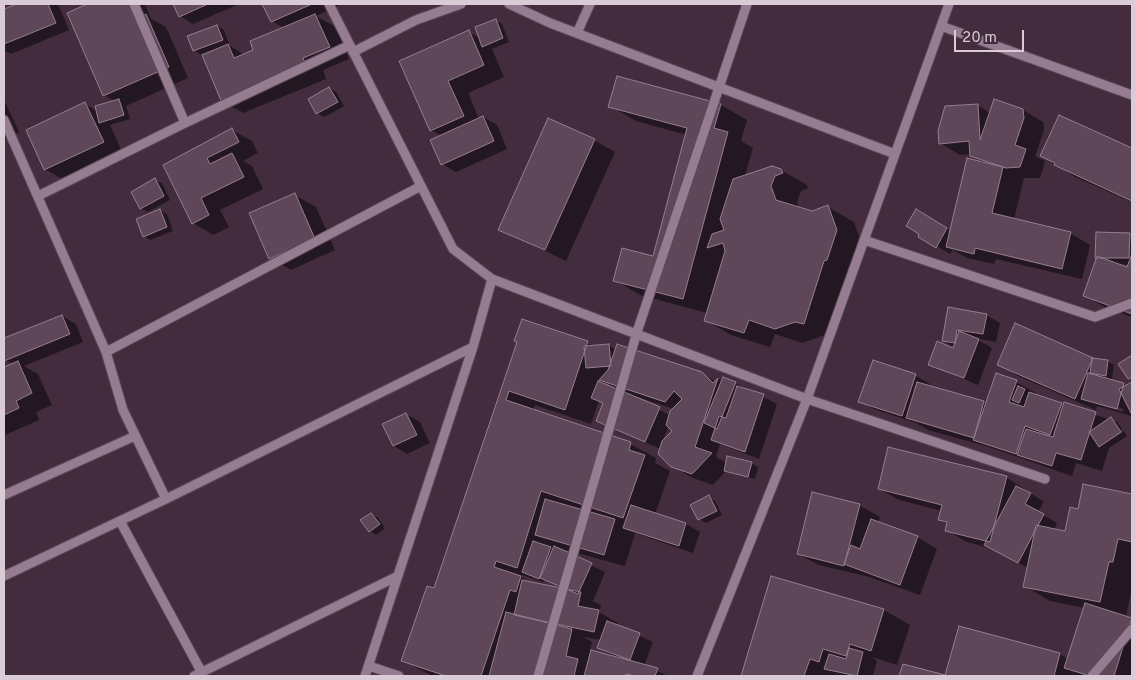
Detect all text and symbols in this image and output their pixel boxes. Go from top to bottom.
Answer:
scale bar [956,20,1026,52]
text: 20 m [962,29,997,48]

